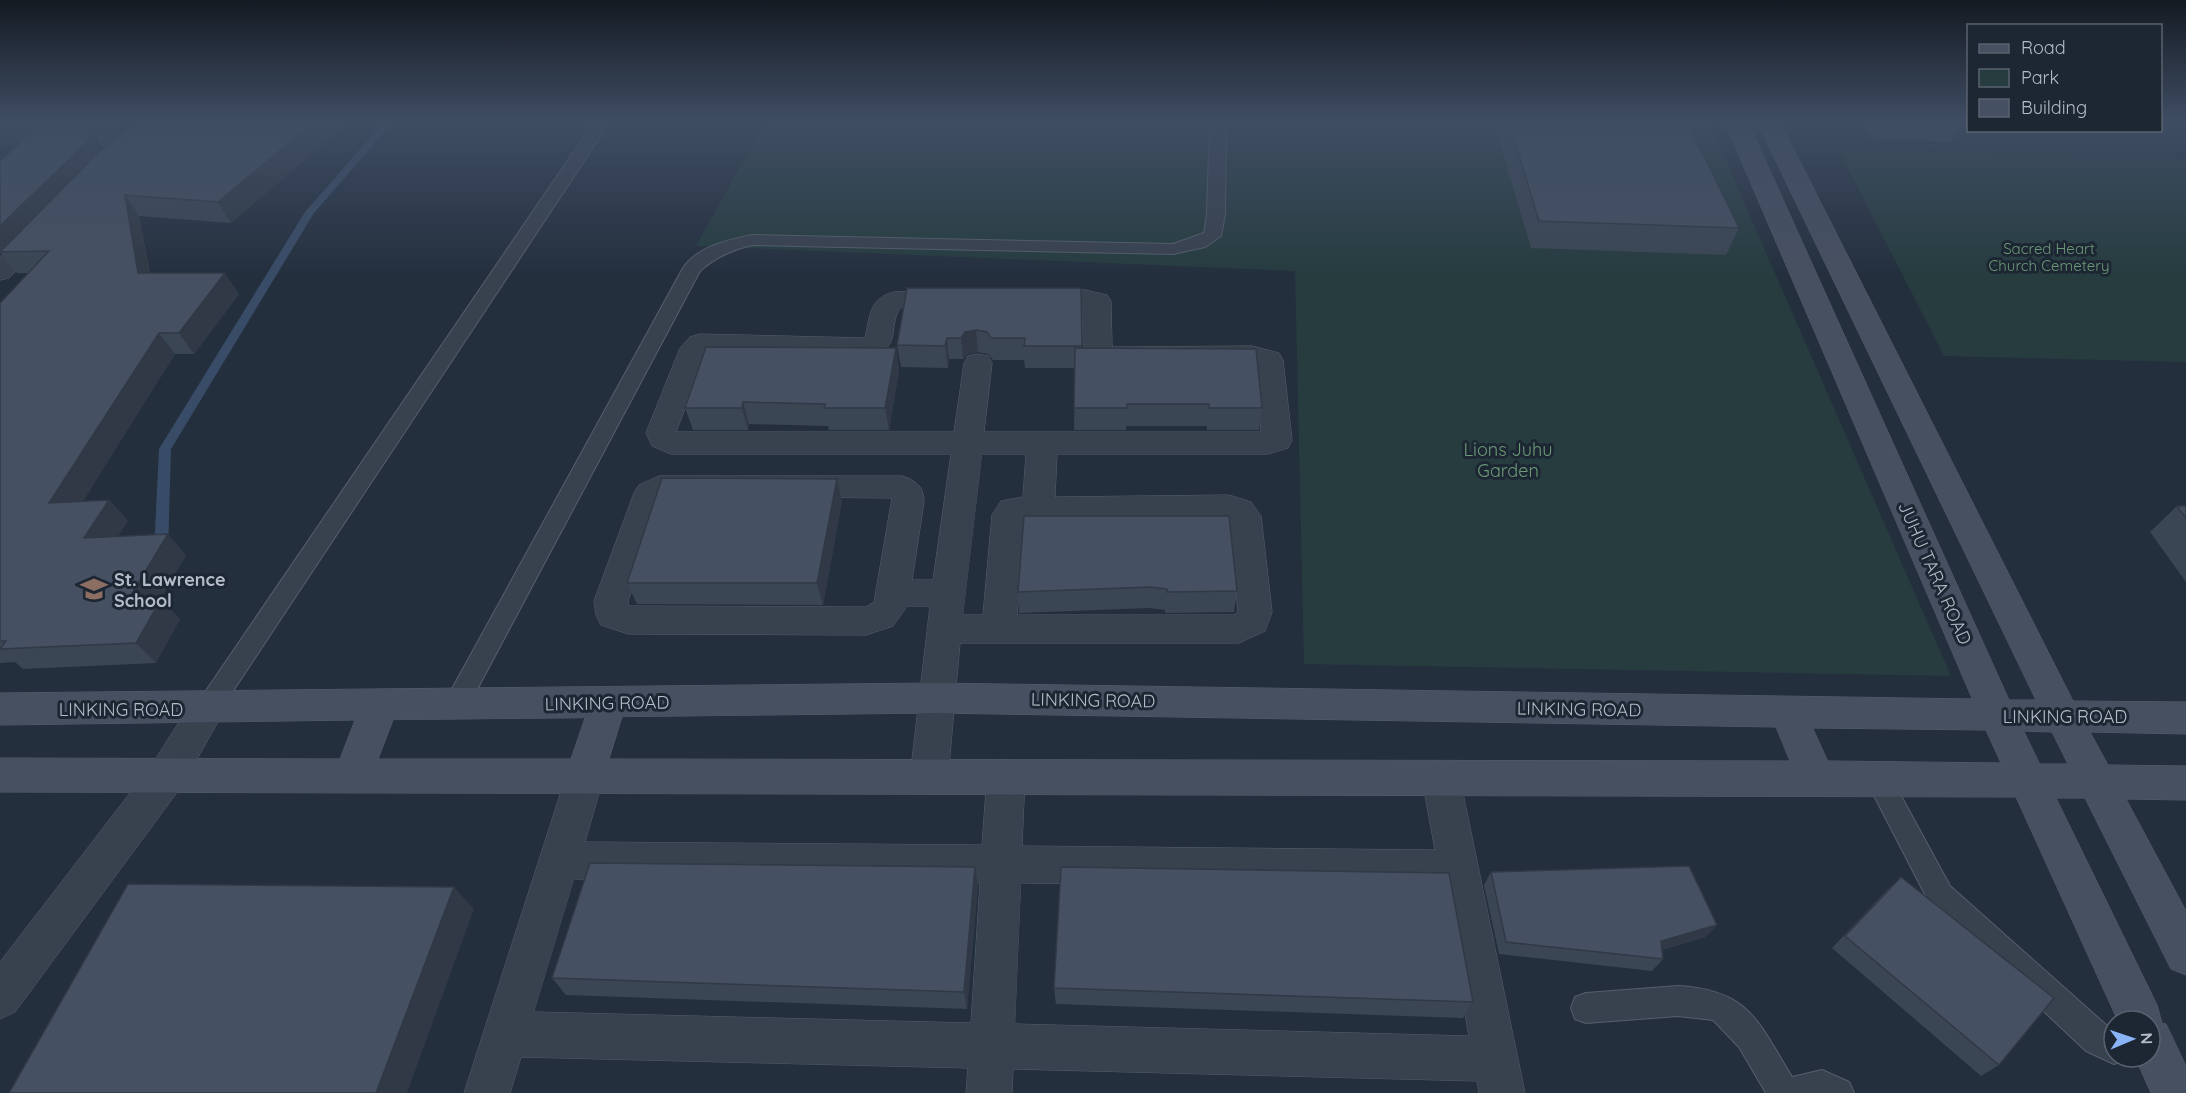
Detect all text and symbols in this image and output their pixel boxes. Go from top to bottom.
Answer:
legend [1967,24,2162,132]
text: Road [2021,36,2066,59]
text: Park [2021,66,2059,89]
text: Building [2021,96,2087,119]
park label: Sacred Heart Church Cemetery [1989,239,2109,275]
park label: Lions Juhu Garden [1463,438,1553,482]
street label: JUHU TARA ROAD [1893,498,1977,648]
place label: St. Lawrence School [114,568,226,612]
school or university icon: St. Lawrence School [79,574,109,604]
street label: LINKING ROAD [1031,687,1156,713]
street label: LINKING ROAD [545,690,670,716]
street label: LINKING ROAD [1517,696,1642,722]
street label: LINKING ROAD [59,698,183,721]
street label: LINKING ROAD [2003,705,2127,728]
north arrow [2102,1009,2162,1069]
text: N [2137,1032,2157,1045]

